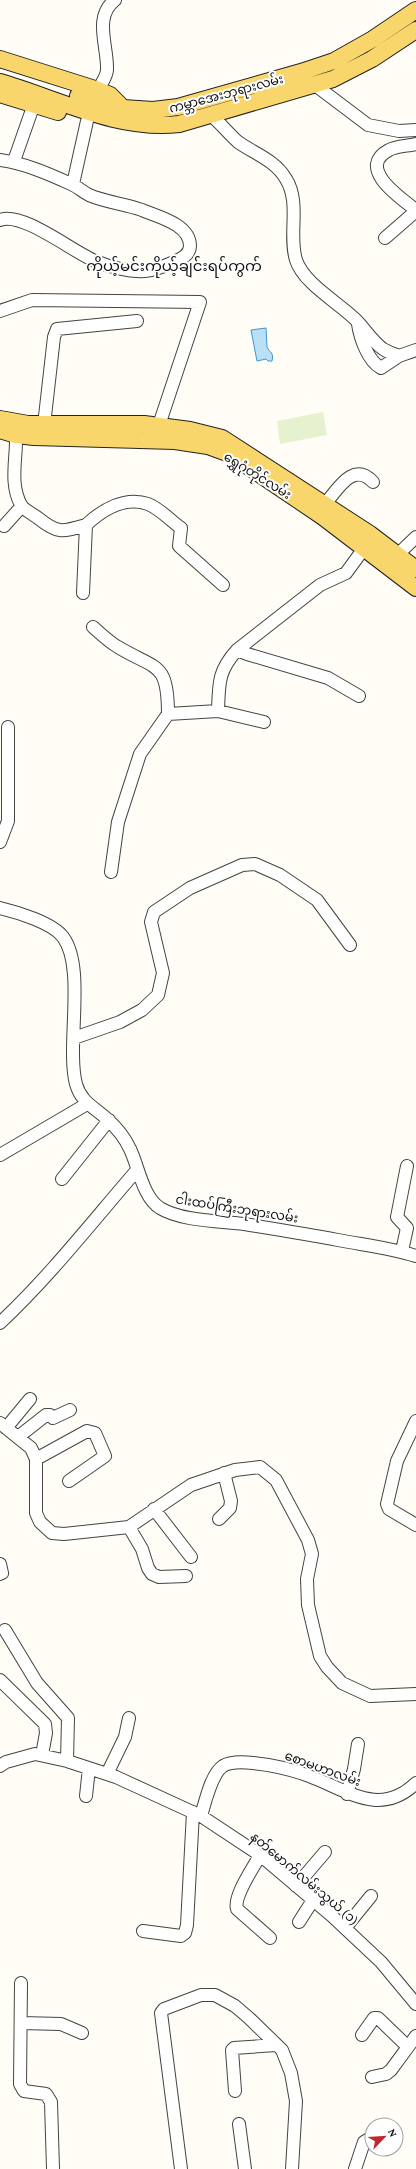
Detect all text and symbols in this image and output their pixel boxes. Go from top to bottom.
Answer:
street label: ကမ္ဘာအေးဘုရားလမ်း [167,70,286,119]
district label: ကိုယ့်မင်းကိုယ့်ချင်းရပ်ကွက် [86,256,262,278]
street label: ရွှေဂုံတိုင်လမ်း [220,448,295,505]
street label: ငါးထပ်ကြီးဘုရားလမ်း [174,1190,299,1229]
street label: စောမဟာလမ်း [283,1747,363,1789]
street label: နတ်မောက်လမ်းသွယ် (၁) [246,1828,362,1930]
north arrow [364,2117,404,2157]
text: N [386,2127,400,2139]

